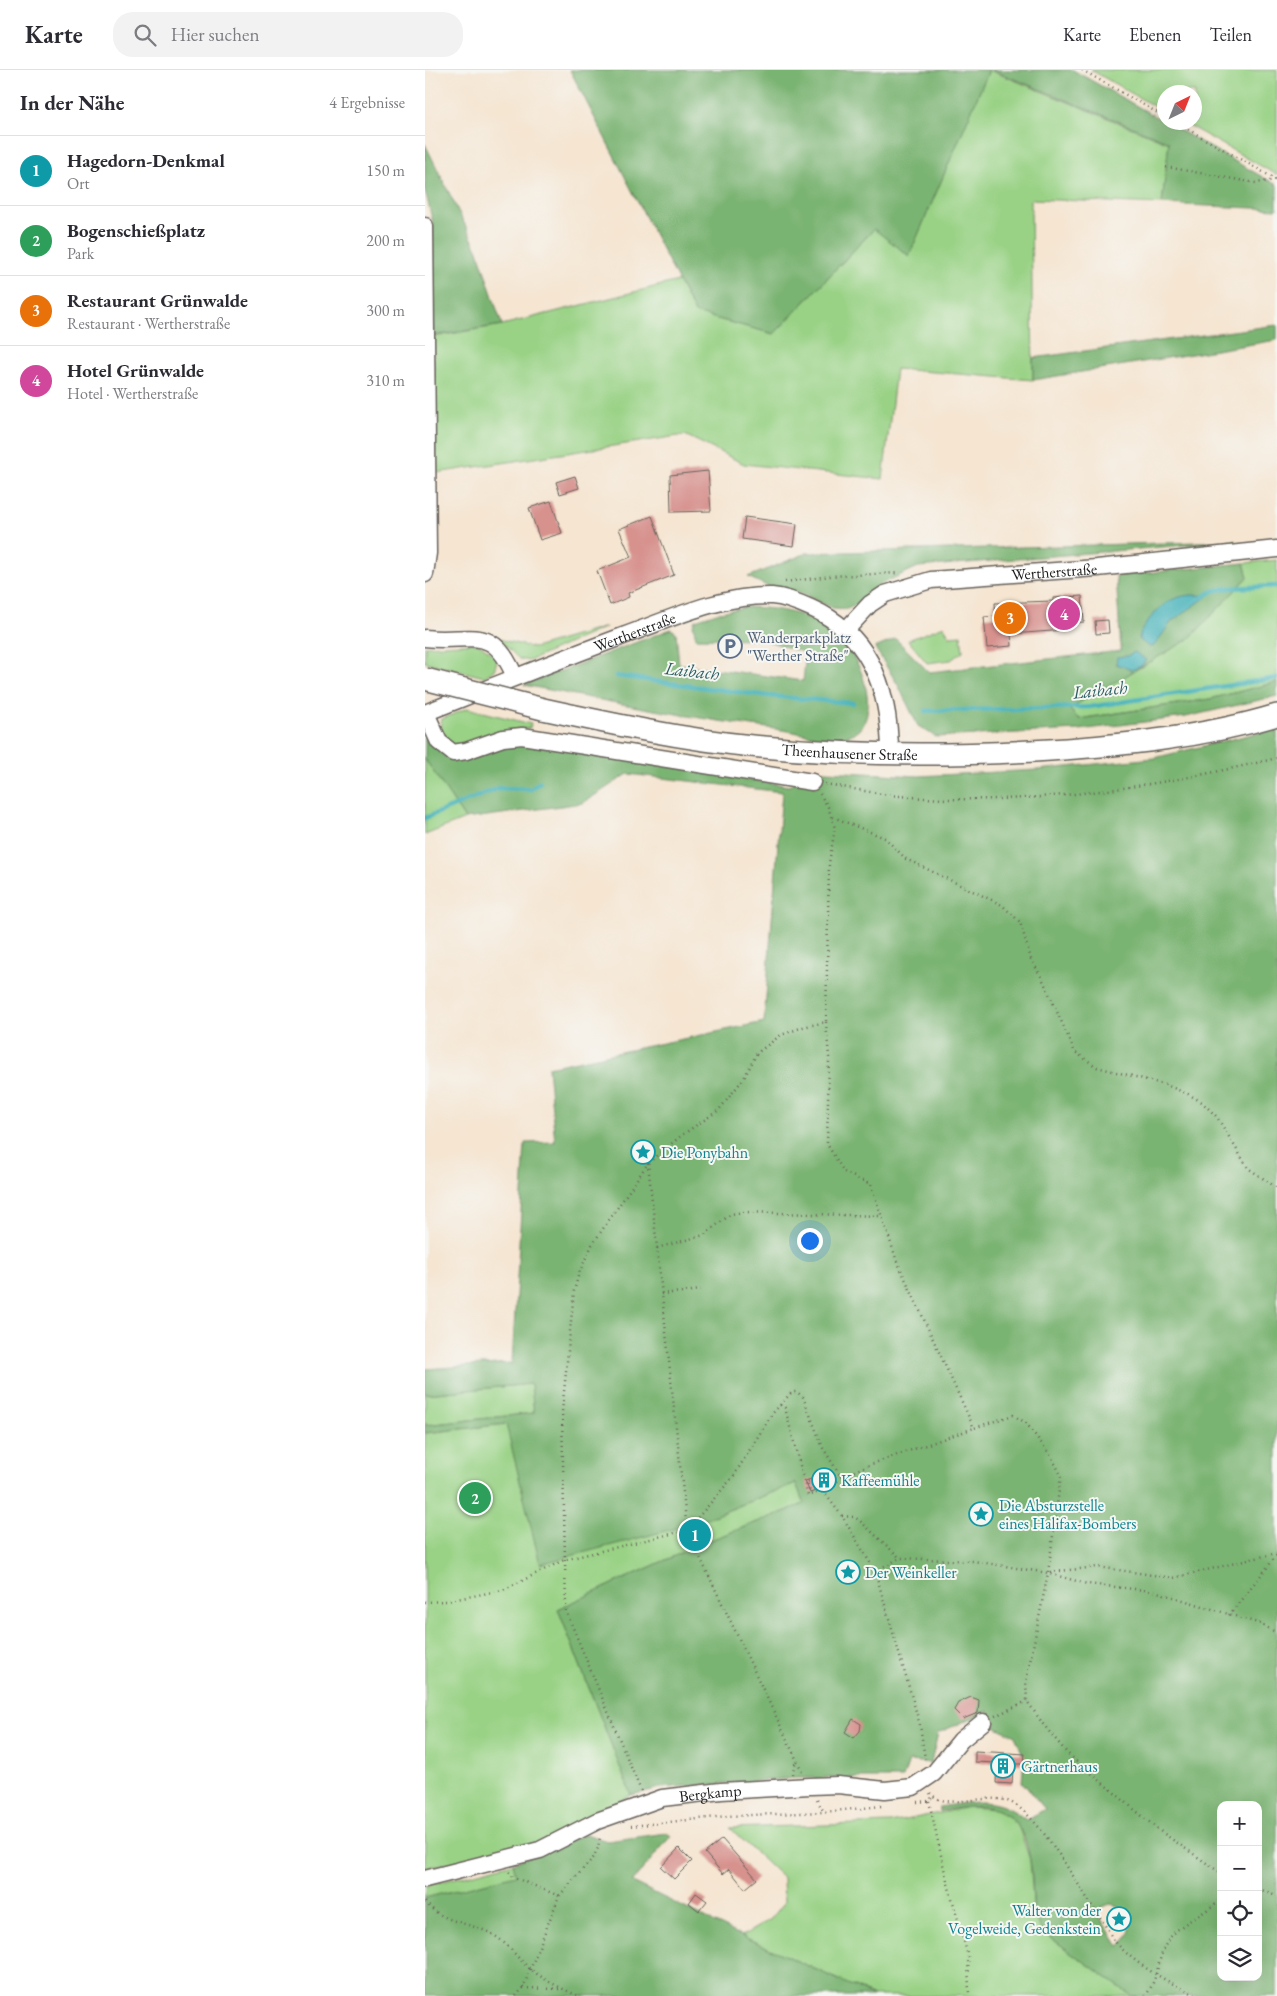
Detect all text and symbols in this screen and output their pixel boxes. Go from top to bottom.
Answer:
search box [113,12,463,57]
text: Karte [25,19,83,50]
icon: search [131,21,159,49]
text: Hier suchen [171,22,260,47]
text: Karte [1063,23,1101,46]
text: Ebenen [1129,23,1182,46]
text: Teilen [1210,23,1252,46]
north arrow [1157,85,1202,130]
text: In der Nähe [20,89,125,116]
text: 4 Ergebnisse [329,92,405,113]
text: Hagedorn-Denkmal [67,148,225,173]
text: 1 [32,160,40,181]
text: 150 m [366,160,405,181]
text: Ort [67,173,90,194]
text: Bogenschießplatz [67,218,205,243]
text: 2 [32,230,40,251]
text: 200 m [366,230,405,251]
text: Park [67,243,94,264]
text: Restaurant Grünwalde [67,288,248,313]
text: 3 [32,300,40,321]
text: 300 m [366,300,405,321]
text: Restaurant · Wertherstraße [67,313,230,334]
text: Hotel Grünwalde [67,358,204,383]
text: 4 [32,370,40,391]
text: 310 m [366,370,405,391]
text: Hotel · Wertherstraße [67,383,198,404]
street label: Wertherstraße [1011,558,1098,585]
pin: 4 [1048,595,1080,633]
pin: 3 [994,599,1026,637]
street label: Wertherstraße [591,607,679,657]
place label: Wanderparkplatz "Werther Straße" [747,627,851,666]
parking icon: Wanderparkplatz "Werther Straße" [717,633,743,659]
water label: Laibach [663,656,721,685]
water label: Laibach [1071,675,1129,704]
street label: Theenhausener Straße [781,739,917,765]
place icon: Die Ponybahn [630,1139,656,1165]
place label: Die Ponybahn [661,1142,749,1163]
your location [797,1228,823,1254]
building icon: Kaffeemühle [811,1467,837,1493]
place label: Kaffeemühle [841,1470,920,1491]
pin: 2 [459,1479,491,1517]
place label: Die Absturzstelle eines Halifax-Bombers [999,1495,1136,1534]
place icon: Die Absturzstelle eines Halifax-Bombers [968,1501,994,1527]
pin: 1 [679,1516,711,1554]
place icon: Der Weinkeller [835,1559,861,1585]
place label: Der Weinkeller [865,1562,957,1583]
building icon: Gärtnerhaus [990,1753,1016,1779]
place label: Gärtnerhaus [1021,1756,1098,1777]
street label: Bergkamp [678,1780,742,1807]
map controls [1217,1801,1262,1981]
button: + [1217,1801,1262,1846]
button: − [1217,1846,1262,1891]
button: locate [1217,1891,1262,1936]
place label: Walter von der Vogelweide, Gedenkstein [948,1900,1102,1939]
place icon: Walter von der Vogelweide, Gedenkstein [1106,1906,1132,1932]
button: layers [1217,1936,1262,1981]

